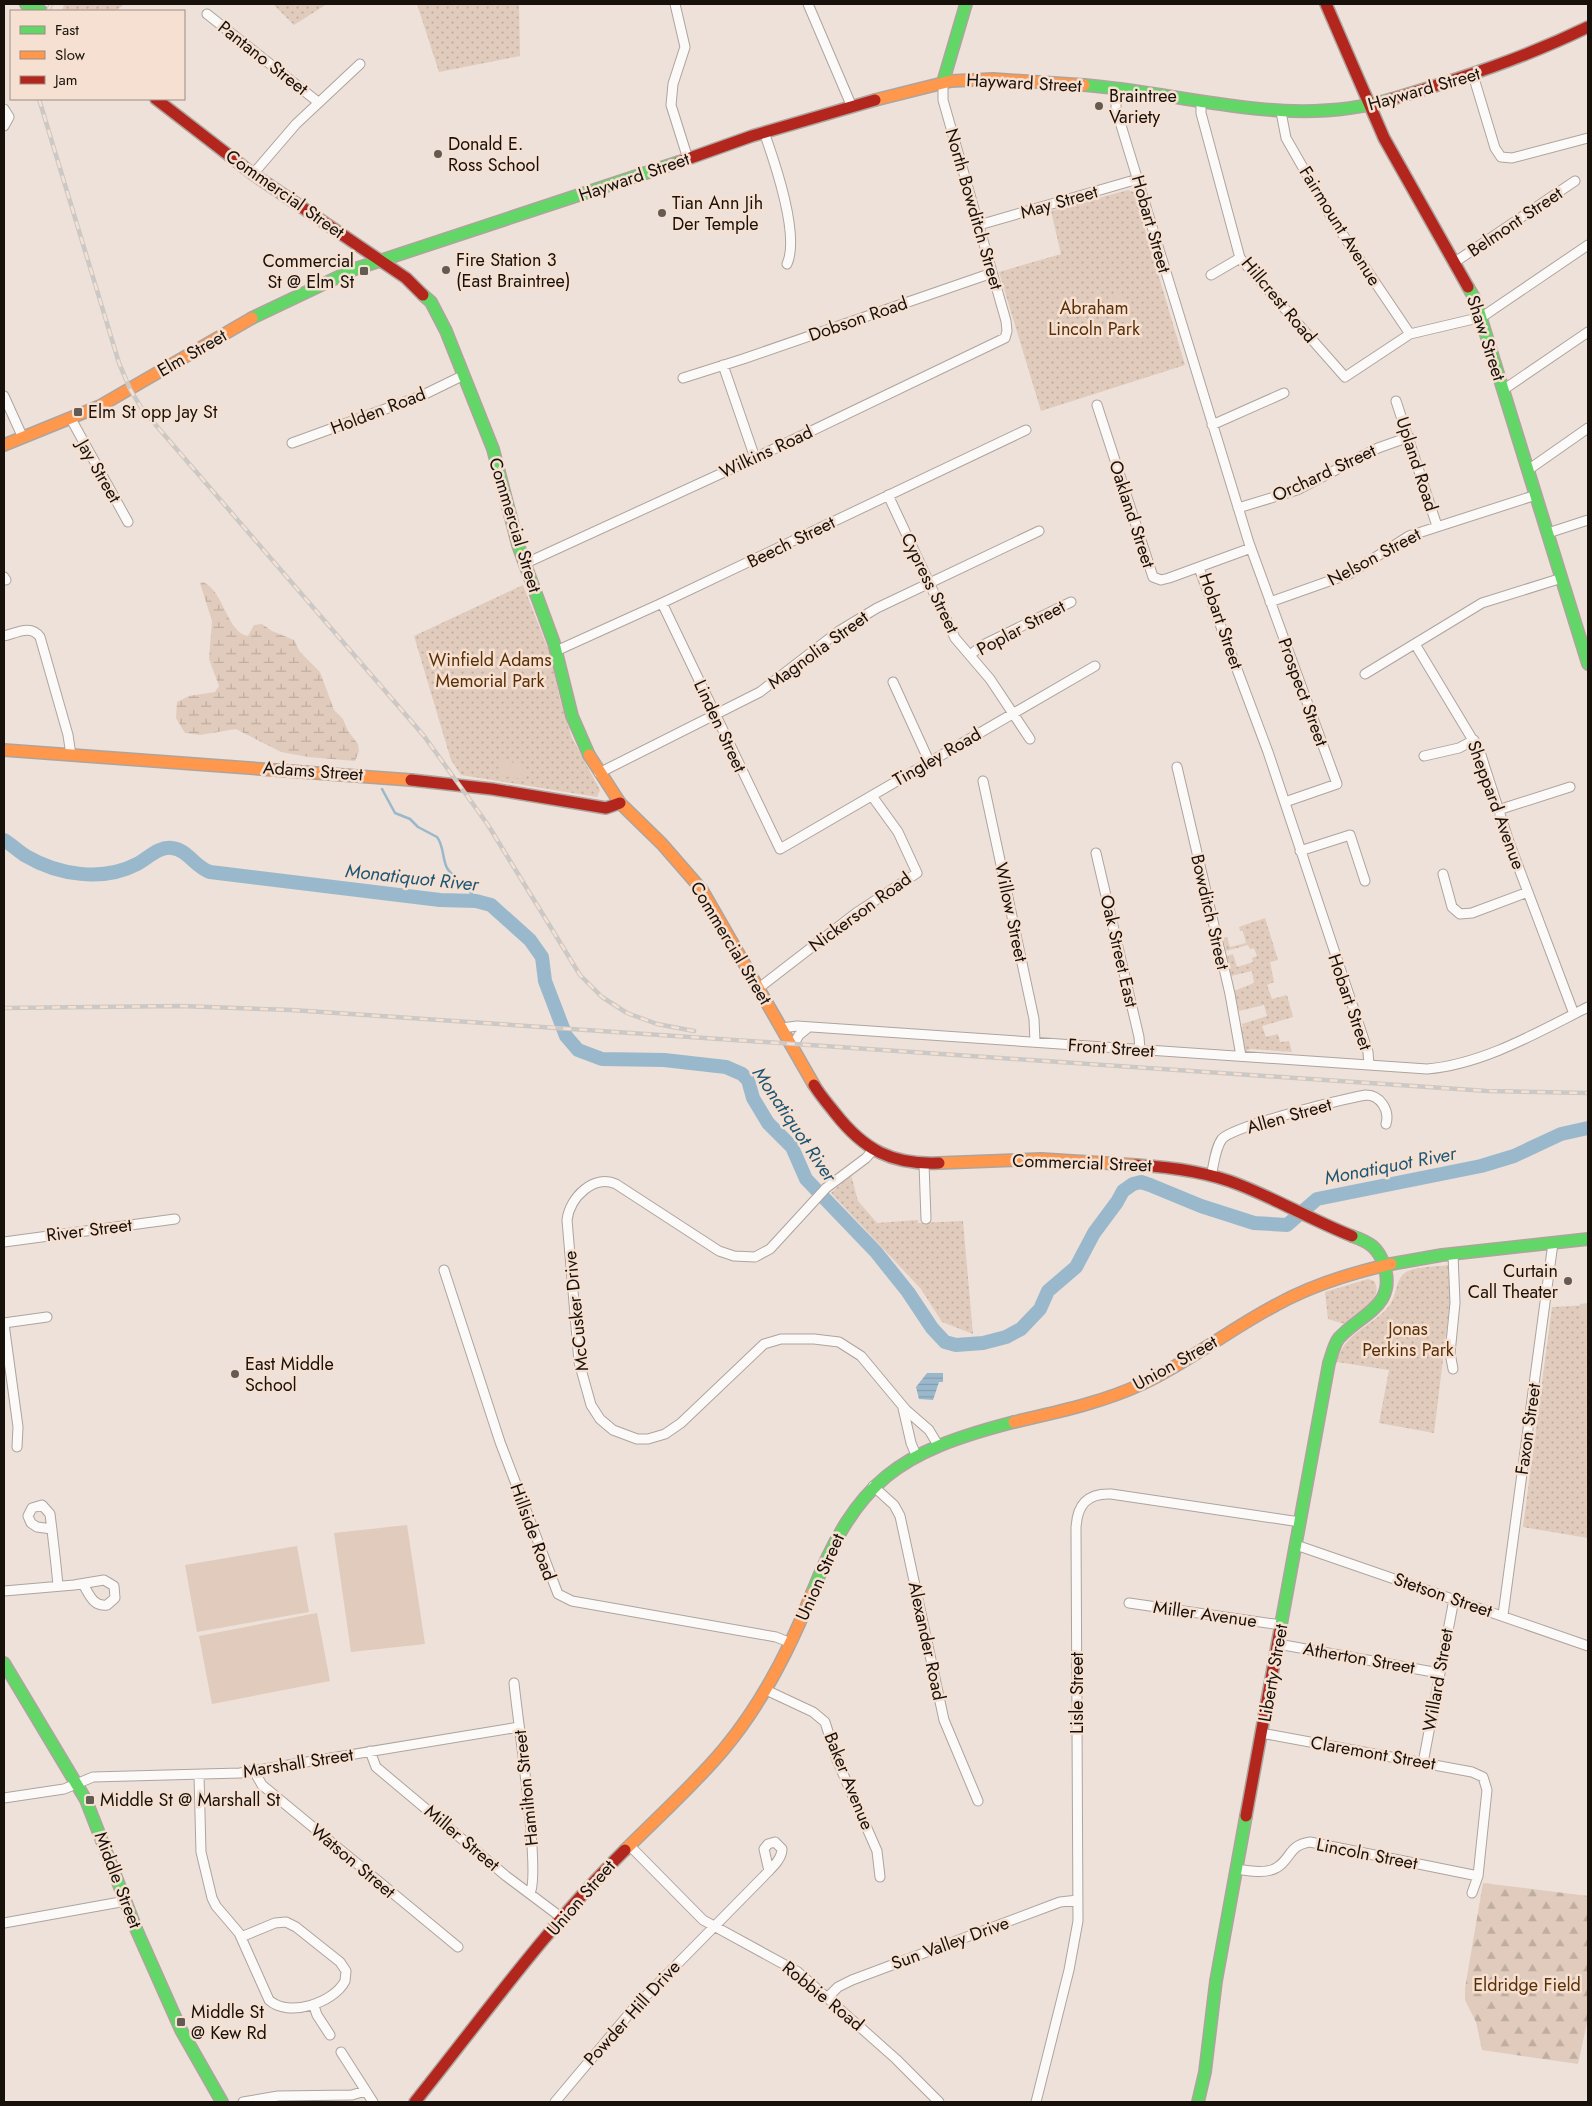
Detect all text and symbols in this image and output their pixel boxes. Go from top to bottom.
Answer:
legend [10,10,185,100]
street label: Pantano Street [212,14,314,102]
text: Fast [55,19,79,41]
text: Slow [55,44,86,66]
street label: Hayward Street [1365,60,1484,117]
street label: Hayward Street [966,67,1083,99]
text: Jam [53,69,78,91]
place label: Braintree Variety [1109,83,1177,130]
marker: Braintree Variety [1093,100,1105,112]
street label: North Bowditch Street [939,125,1010,293]
place label: Donald E. Ross School [448,131,540,178]
street label: Commercial Street [220,143,350,245]
street label: Hayward Street [575,146,694,208]
marker: Donald E. Ross School [432,148,444,160]
street label: Fairmount Avenue [1293,161,1387,291]
street label: Hobart Street [1125,172,1178,277]
street label: May Street [1017,178,1101,225]
street label: Belmont Street [1462,180,1568,263]
place label: Tian Ann Jih Der Temple [672,190,763,237]
marker: Tian Ann Jih Der Temple [656,207,668,219]
place label: Fire Station 3 (East Braintree) [456,247,570,294]
place label: Commercial St @ Elm St [263,248,355,295]
street label: Hillcrest Road [1235,251,1323,349]
marker: Fire Station 3 (East Braintree) [440,264,452,276]
marker: Commercial St @ Elm St [358,265,370,277]
street label: Dobson Road [805,290,911,348]
street label: Shaw Street [1460,292,1512,385]
park label: Abraham Lincoln Park [1048,295,1140,342]
street label: Elm Street [152,322,232,383]
street label: Holden Road [327,381,429,441]
place label: Elm St opp Jay St [88,399,218,425]
marker: Elm St opp Jay St [72,406,84,418]
street label: Upland Road [1389,413,1445,515]
street label: Wilkins Road [715,419,817,485]
street label: Jay Street [69,433,128,508]
street label: Orchard Street [1268,437,1381,508]
street label: Commercial Street [482,454,548,596]
street label: Oakland Street [1102,457,1162,572]
street label: Beech Street [743,509,840,575]
street label: Nelson Street [1323,521,1426,592]
street label: Cypress Street [895,529,966,638]
street label: Hobart Street [1192,569,1250,673]
street label: Poplar Street [972,593,1070,662]
street label: Magnolia Street [762,604,874,695]
street label: Prospect Street [1271,634,1335,750]
park label: Winfield Adams Memorial Park [429,647,551,694]
street label: Linden Street [687,675,753,777]
street label: Tingley Road [888,721,986,793]
street label: Sheppard Avenue [1461,737,1531,873]
street label: Adams Street [262,755,365,788]
street label: Bowditch Street [1184,852,1236,973]
water label: Monatiquot River [344,857,481,898]
street label: Willow Street [988,860,1034,965]
street label: Nickerson Road [803,866,917,958]
street label: Commercial Street [684,876,779,1010]
street label: Oak Street East [1093,892,1145,1010]
street label: Hobart Street [1321,950,1379,1054]
street label: Front Street [1067,1032,1156,1064]
water label: Monatiquot River [746,1061,844,1189]
street label: Allen Street [1243,1091,1335,1141]
water label: Monatiquot River [1322,1139,1460,1191]
street label: Commercial Street [1012,1148,1153,1178]
street label: River Street [45,1212,134,1248]
street label: McCusker Drive [557,1250,595,1372]
place label: Curtain Call Theater [1468,1258,1559,1305]
marker: Curtain Call Theater [1562,1275,1574,1287]
park label: Jonas Perkins Park [1362,1316,1454,1363]
street label: Union Street [1128,1329,1223,1397]
place label: East Middle School [245,1351,334,1398]
marker: East Middle School [229,1368,241,1380]
street label: Faxon Street [1509,1381,1547,1476]
street label: Hillside Road [503,1480,563,1584]
street label: Union Street [789,1529,851,1625]
street label: Stetson Street [1390,1566,1496,1624]
street label: Alexander Road [902,1579,952,1703]
street label: Miller Avenue [1151,1594,1259,1634]
street label: Liberty Street [1252,1621,1295,1724]
street label: Willard Street [1416,1626,1460,1734]
street label: Atherton Street [1301,1635,1418,1681]
street label: Lisle Street [1064,1651,1090,1734]
street label: Hamilton Street [507,1728,545,1847]
street label: Baker Avenue [818,1728,880,1834]
street label: Claremont Street [1309,1729,1438,1777]
street label: Marshall Street [241,1741,356,1785]
place label: Middle St @ Marshall St [100,1787,281,1813]
marker: Middle St @ Marshall St [84,1794,96,1806]
street label: Miller Street [419,1799,506,1878]
street label: Watson Street [305,1818,402,1905]
street label: Middle Street [88,1828,149,1933]
street label: Lincoln Street [1314,1831,1421,1877]
street label: Union Street [541,1854,622,1942]
street label: Sun Valley Drive [888,1910,1012,1976]
street label: Powder Hill Drive [578,1955,686,2071]
street label: Robbie Road [777,1955,869,2037]
park label: Eldridge Field [1473,1972,1581,1998]
place label: Middle St @ Kew Rd [191,1999,267,2046]
marker: Middle St @ Kew Rd [175,2016,187,2028]

